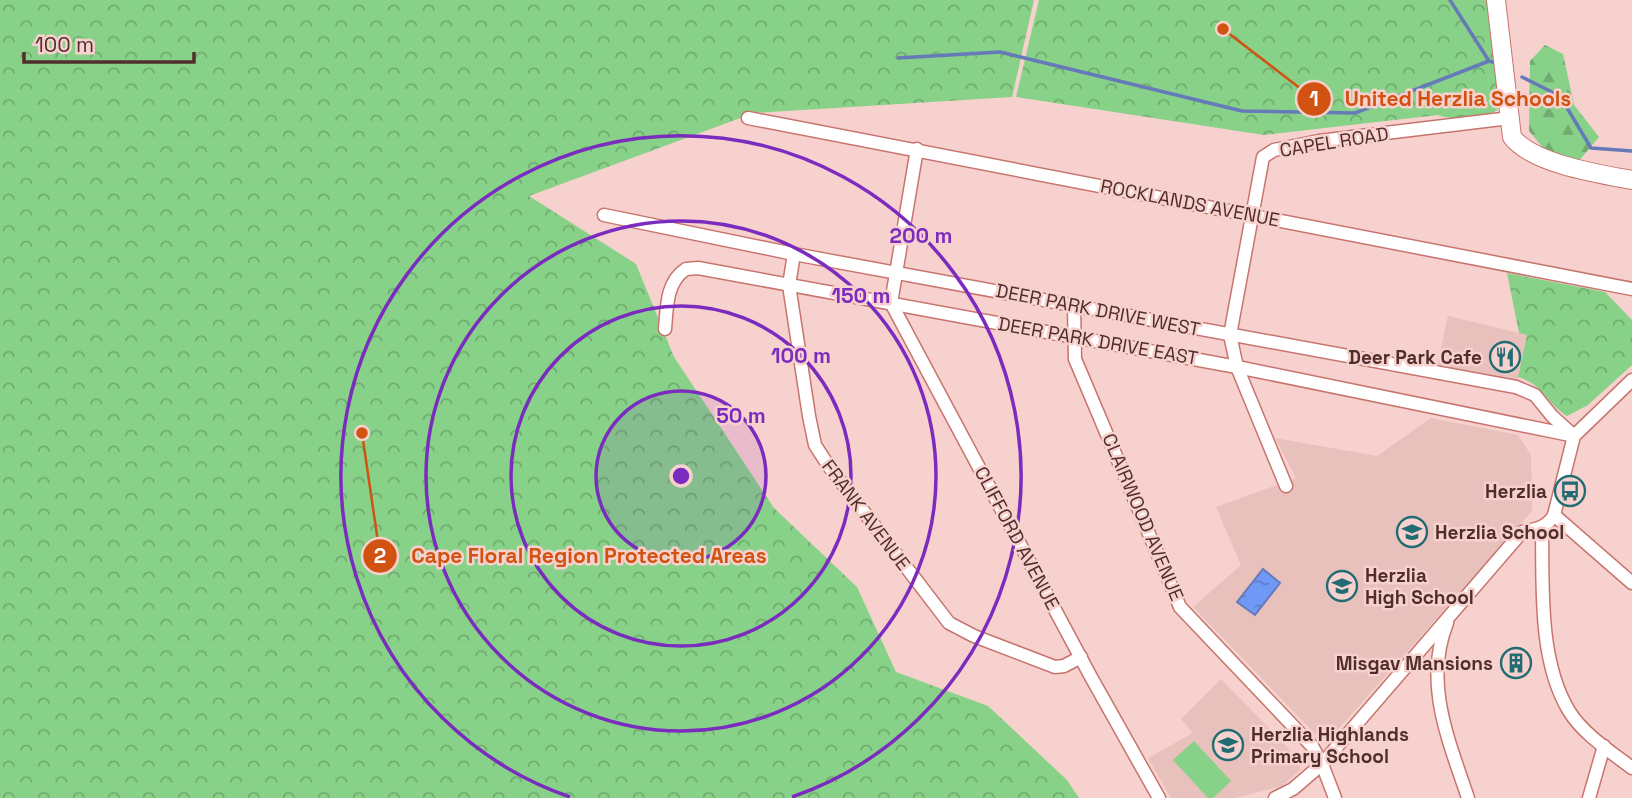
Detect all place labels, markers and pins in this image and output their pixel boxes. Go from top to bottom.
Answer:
callout: United Herzlia Schools [1296,78,1586,120]
restaurant icon: Deer Park Cafe [1488,340,1522,374]
place label: Deer Park Cafe [1348,345,1482,370]
centre of rings [669,464,693,488]
bus stop icon: Herzlia [1553,474,1587,508]
place label: Herzlia [1485,479,1547,504]
school or university icon: Herzlia School [1395,515,1429,549]
place label: Herzlia School [1435,520,1564,545]
callout: Cape Floral Region Protected Areas [362,535,781,577]
place label: Herzlia High School [1365,563,1474,610]
school or university icon: Herzlia High School [1325,569,1359,603]
building icon: Misgav Mansions [1499,646,1533,680]
place label: Misgav Mansions [1336,651,1493,676]
place label: Herzlia Highlands Primary School [1251,722,1409,769]
school or university icon: Herzlia Highlands Primary School [1211,728,1245,762]

